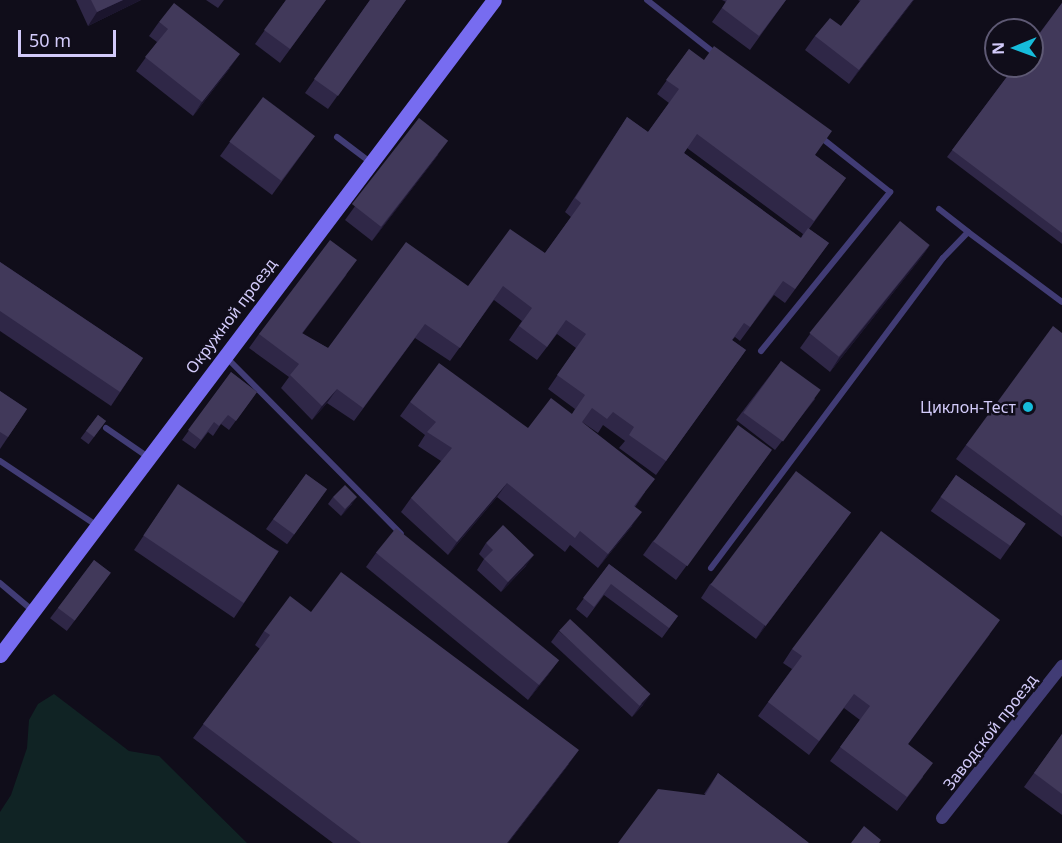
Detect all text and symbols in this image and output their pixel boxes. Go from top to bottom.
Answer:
scale bar [21,18,118,56]
north arrow [984,18,1044,78]
text: 50 m [29,28,71,52]
text: N [987,42,1009,55]
street label: Окружной проезд [182,255,280,377]
place label: Циклон-Тест [920,397,1016,417]
marker: Циклон-Тест [1021,400,1035,414]
street label: Заводской проезд [939,670,1041,794]

